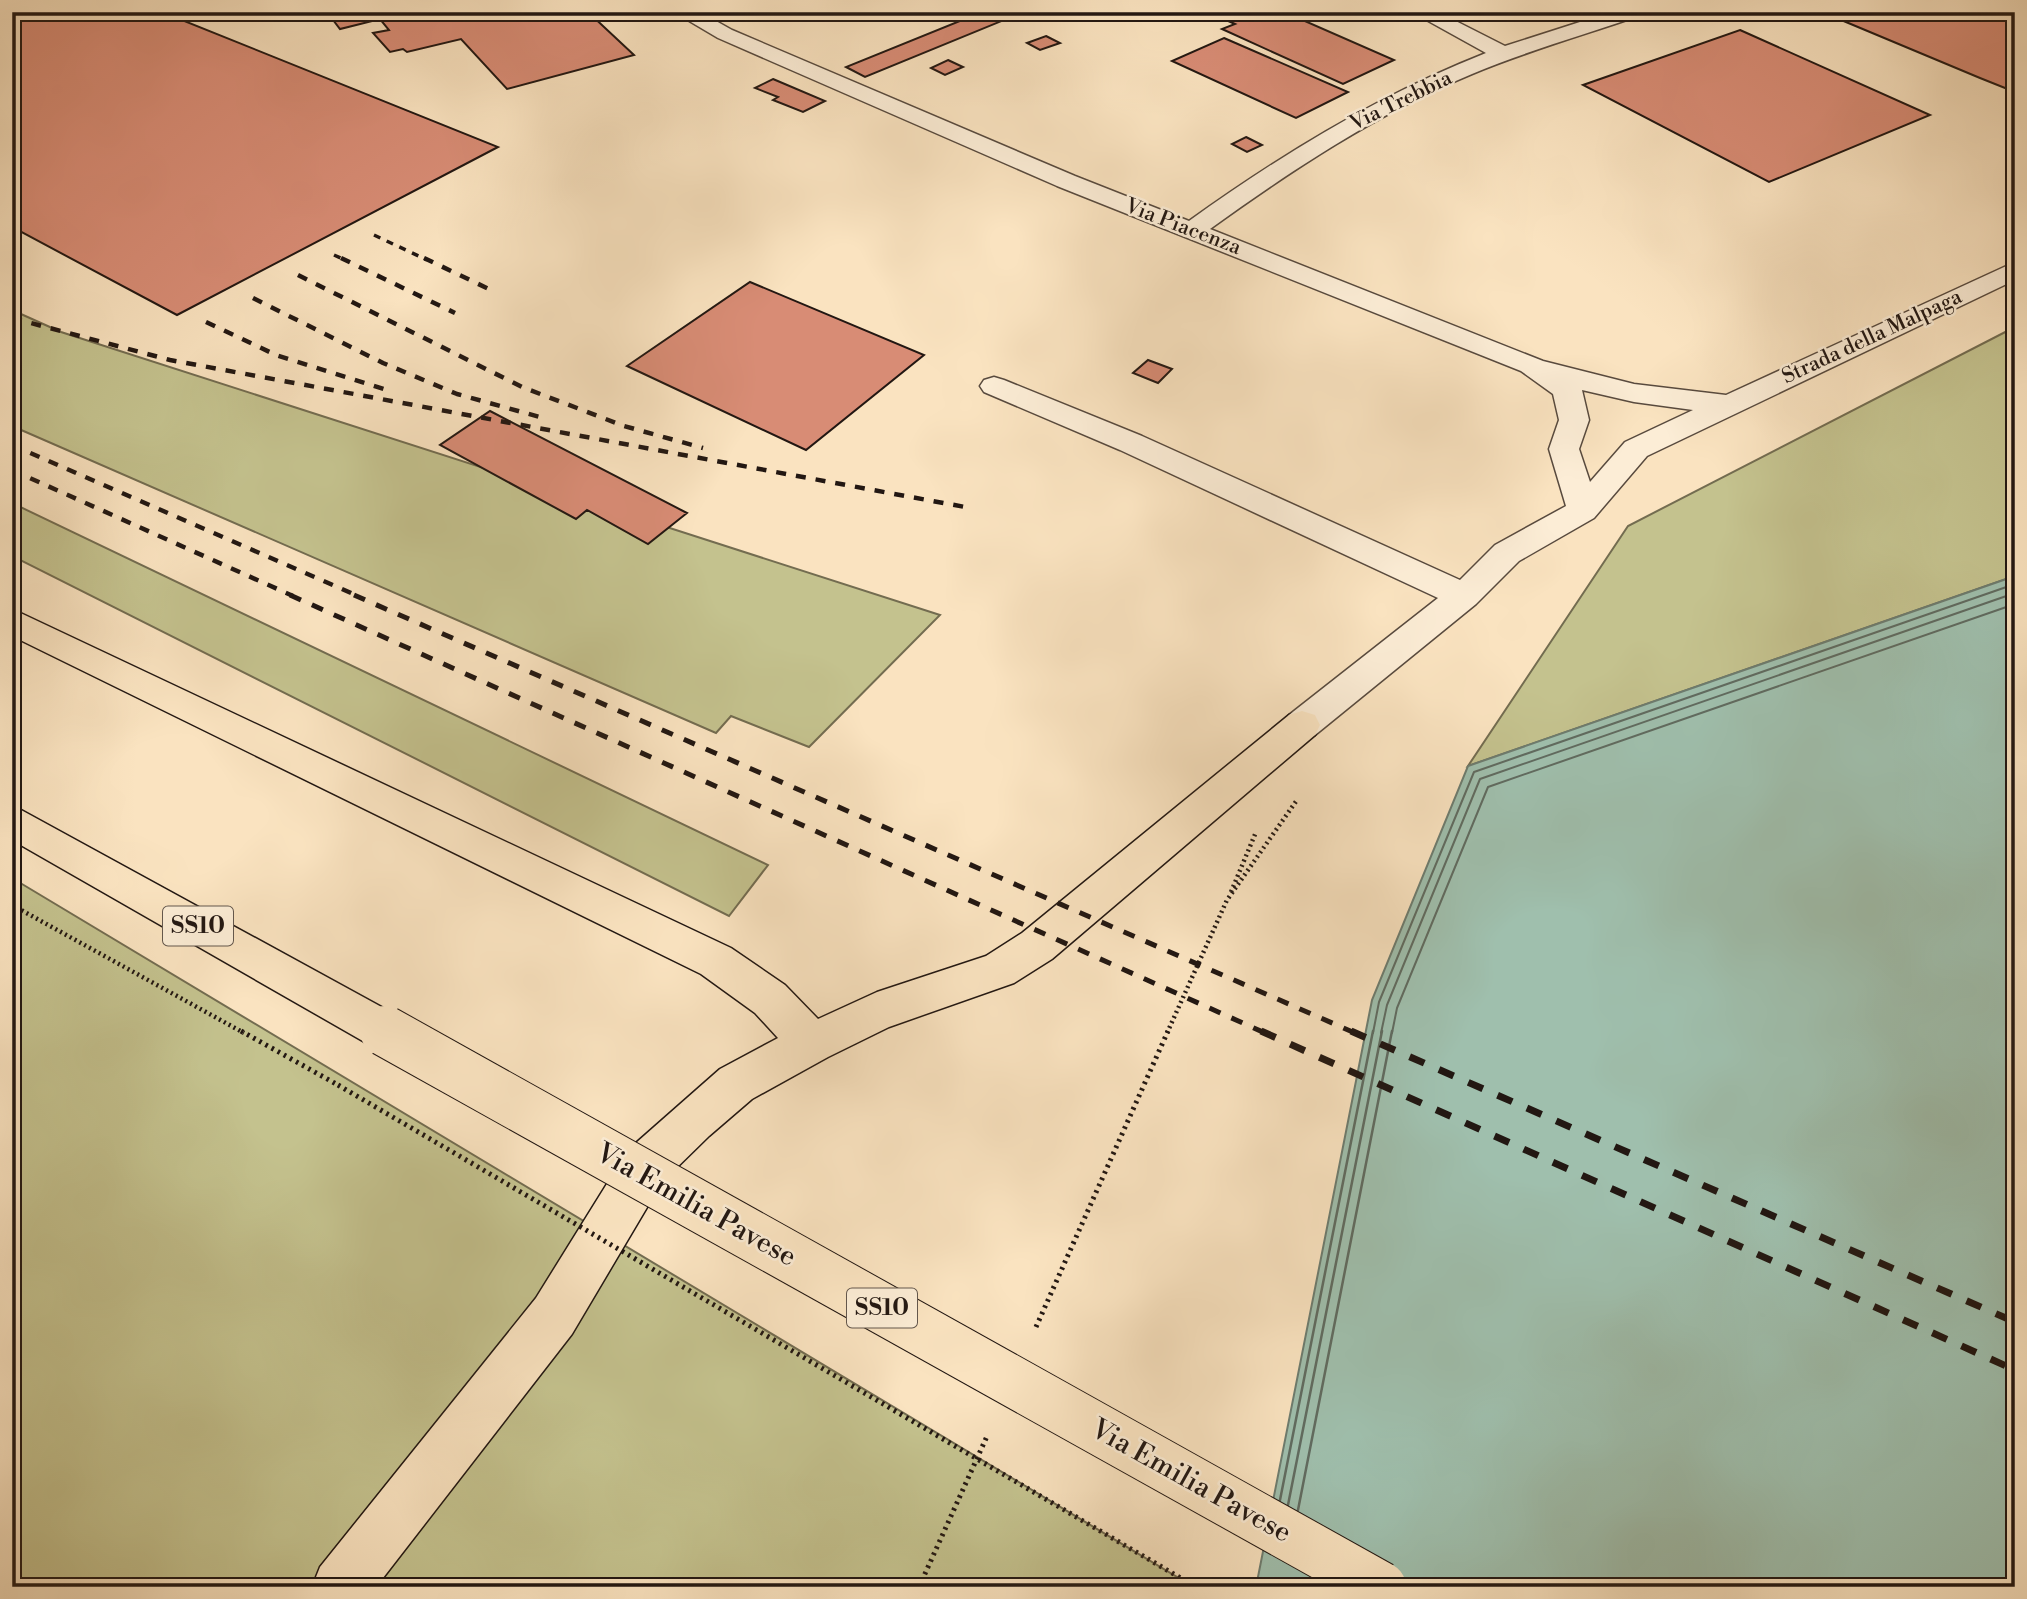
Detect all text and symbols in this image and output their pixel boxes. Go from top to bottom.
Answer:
street label: Via Trebbia [1345,65,1457,137]
street label: Via Piacenza [1120,193,1245,261]
street label: Strada della Malpaga [1778,284,1966,390]
road number: SS10 [163,906,233,945]
street label: Via Emilia Pavese [589,1135,802,1275]
road number: SS10 [847,1288,917,1328]
street label: Via Emilia Pavese [1084,1411,1297,1551]

